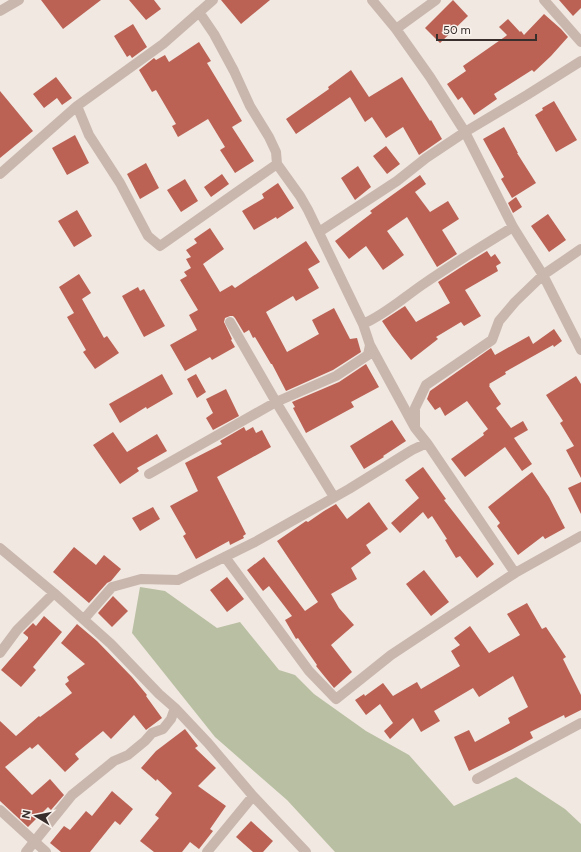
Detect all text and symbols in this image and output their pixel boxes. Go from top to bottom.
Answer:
scale bar [437,16,536,42]
text: 50 m [443,23,471,37]
north arrow [16,796,56,836]
text: N [20,809,34,820]

